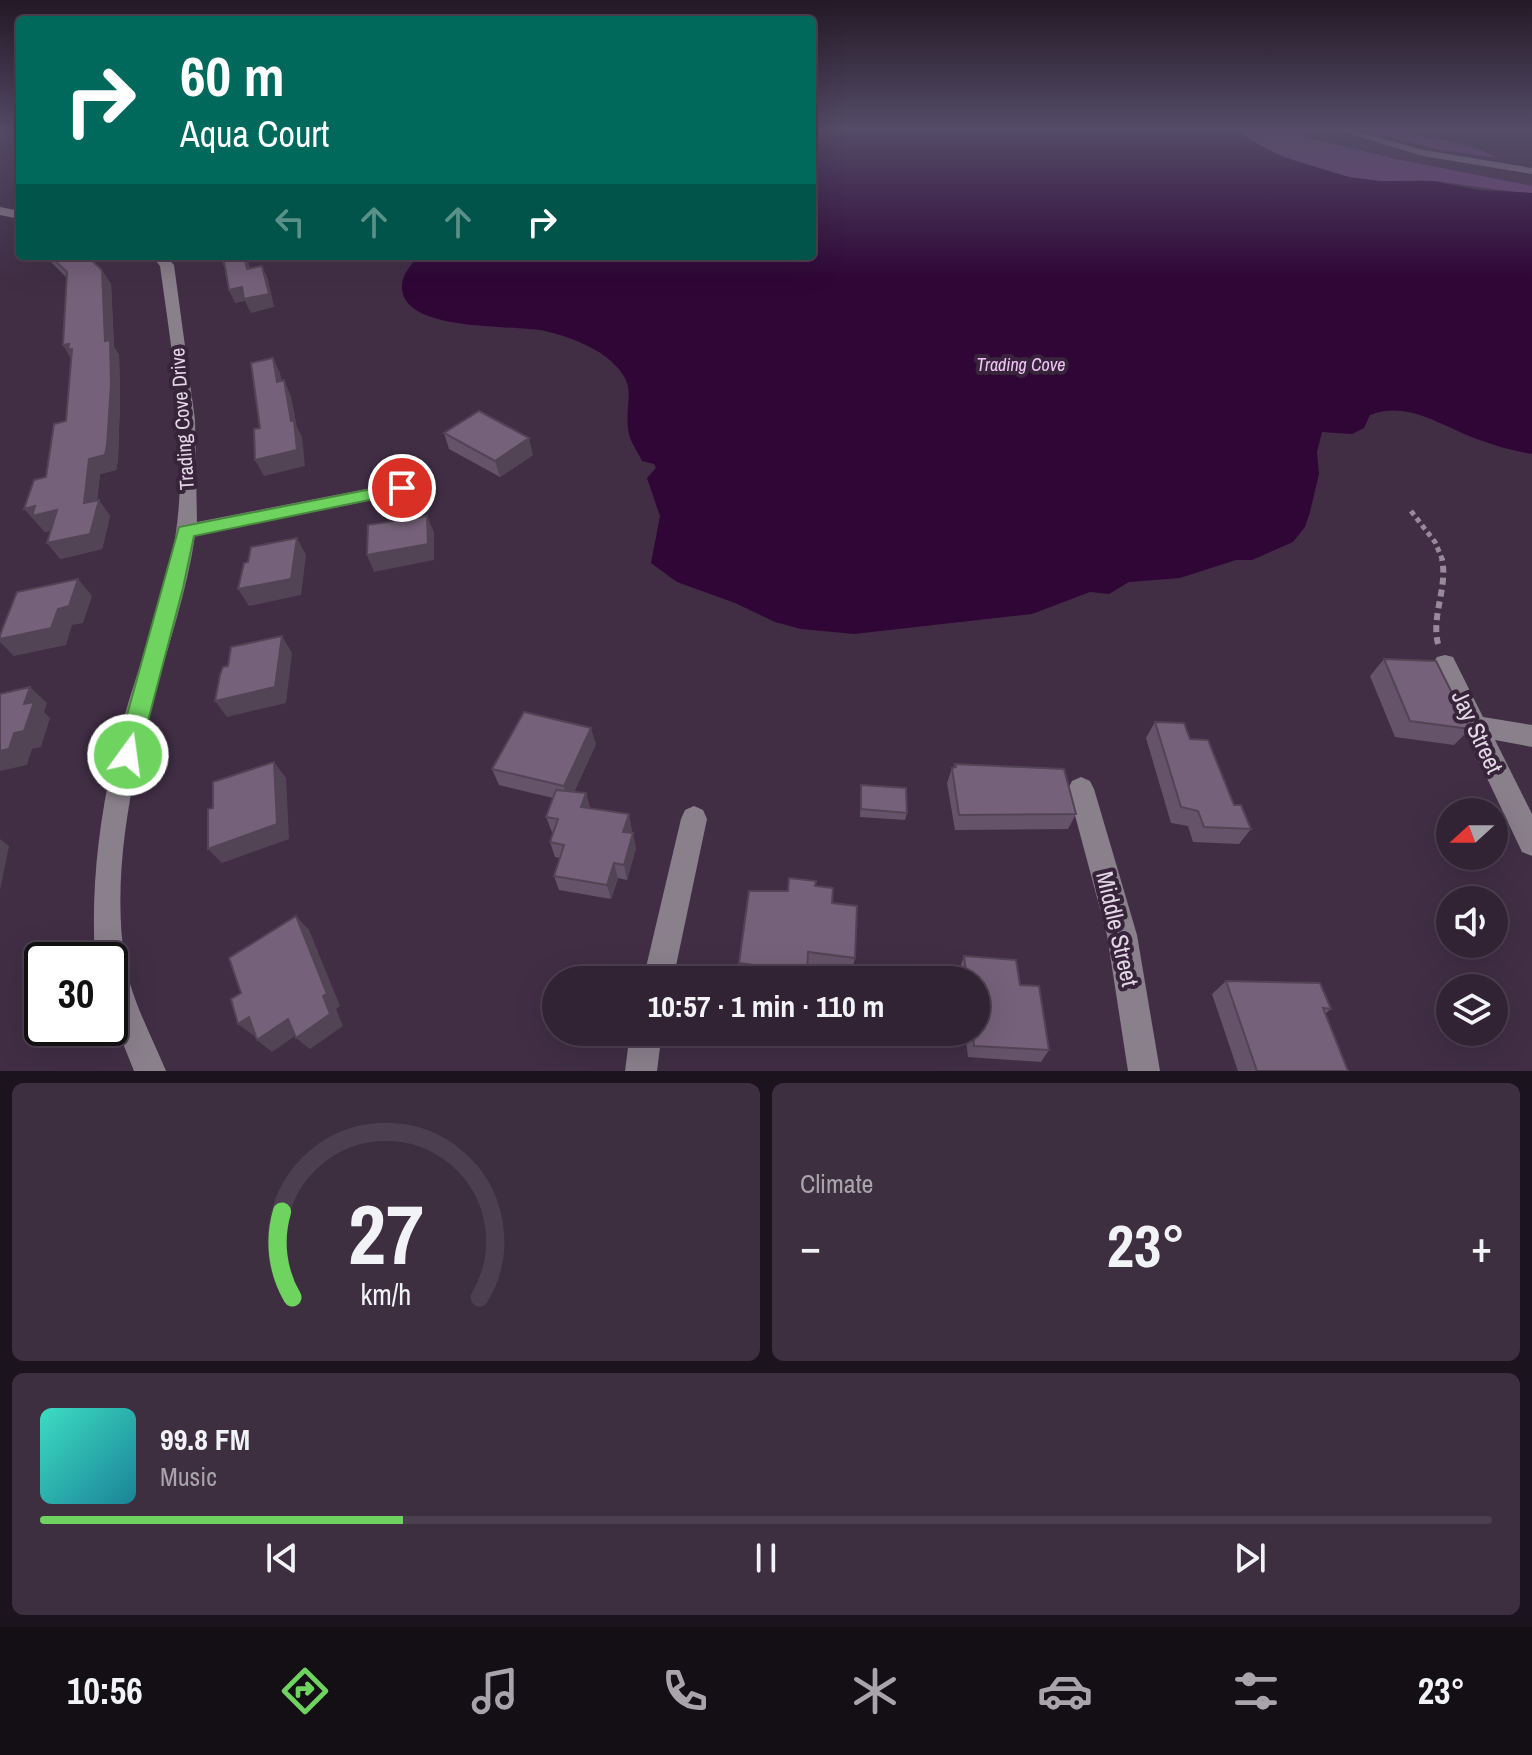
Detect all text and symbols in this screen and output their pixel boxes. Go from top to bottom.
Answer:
text: 60 m [180,38,285,113]
icon: right [48,48,152,152]
text: Aqua Court [180,110,329,158]
icon: left [268,200,312,244]
icon: ahead [352,200,396,244]
icon: ahead [436,200,480,244]
icon: right [520,200,564,244]
street label: Trading Cove Drive [163,347,200,491]
water label: Trading Cove [977,352,1065,377]
pin [368,454,436,522]
icon: arrive [380,466,424,510]
street label: Jay Street [1445,685,1511,779]
position arrow [86,713,170,797]
north arrow [1436,798,1508,870]
map controls [1436,798,1508,1046]
street label: Middle Street [1089,868,1147,990]
button: sound [1436,886,1508,958]
speed limit sign: 30 [24,942,128,1046]
button: layers [1436,974,1508,1046]
text: 10:57 · 1 min · 110 m [648,986,884,1026]
text: Climate [800,1166,873,1201]
text: 27 [348,1178,424,1290]
text: 23° [1107,1205,1185,1286]
text: − [800,1216,821,1276]
text: + [1471,1216,1492,1276]
text: km/h [361,1275,411,1314]
text: 99.8 FM [160,1419,250,1459]
text: Music [160,1459,217,1494]
icon: previous [260,1536,304,1580]
icon: pause [744,1536,788,1580]
icon: next [1228,1536,1272,1580]
icon: directions [277,1663,333,1719]
icon: music [467,1663,523,1719]
icon: phone [657,1663,713,1719]
icon: climate [847,1663,903,1719]
icon: car [1037,1663,1093,1719]
icon: filters [1228,1663,1284,1719]
text: 10:56 [67,1667,143,1715]
text: 23° [1418,1667,1465,1715]

